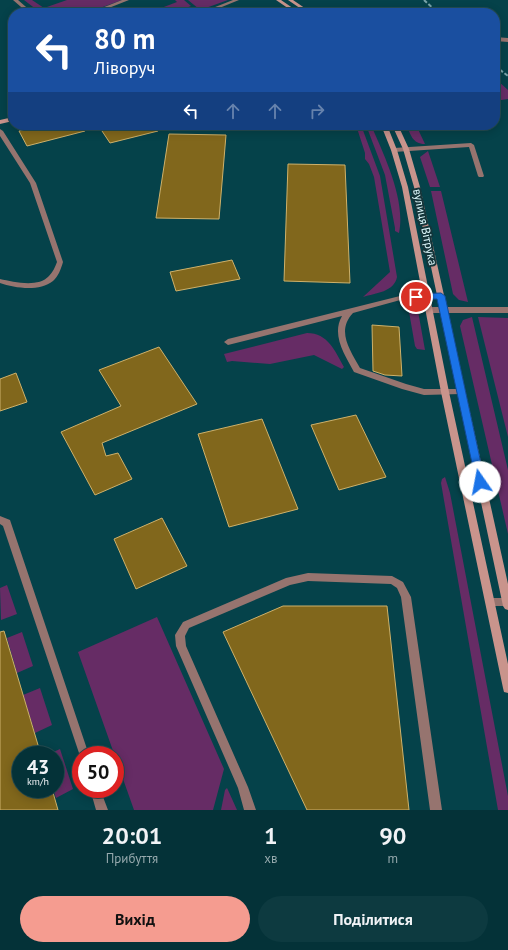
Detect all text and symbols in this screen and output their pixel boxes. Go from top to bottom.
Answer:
text: 80 m [94,20,155,57]
icon: left [28,24,80,76]
text: Ліворуч [94,56,155,79]
icon: left [180,100,202,122]
icon: ahead [222,100,244,122]
icon: ahead [264,100,286,122]
icon: right [306,100,328,122]
street label: вулиця Вітрука [410,187,441,267]
pin [399,280,433,314]
icon: arrive [405,286,427,308]
position arrow [459,461,501,503]
speed limit sign: 50 [72,746,124,798]
text: 43 [27,754,49,780]
text: km/h [27,775,49,788]
text: 20:01 [102,820,162,851]
text: 1 [264,820,278,851]
text: 90 [379,820,406,851]
text: Прибуття [106,850,158,867]
text: хв [264,850,277,867]
text: m [388,850,398,867]
button: Вихід [20,896,250,942]
button: Поділитися [258,896,488,942]

